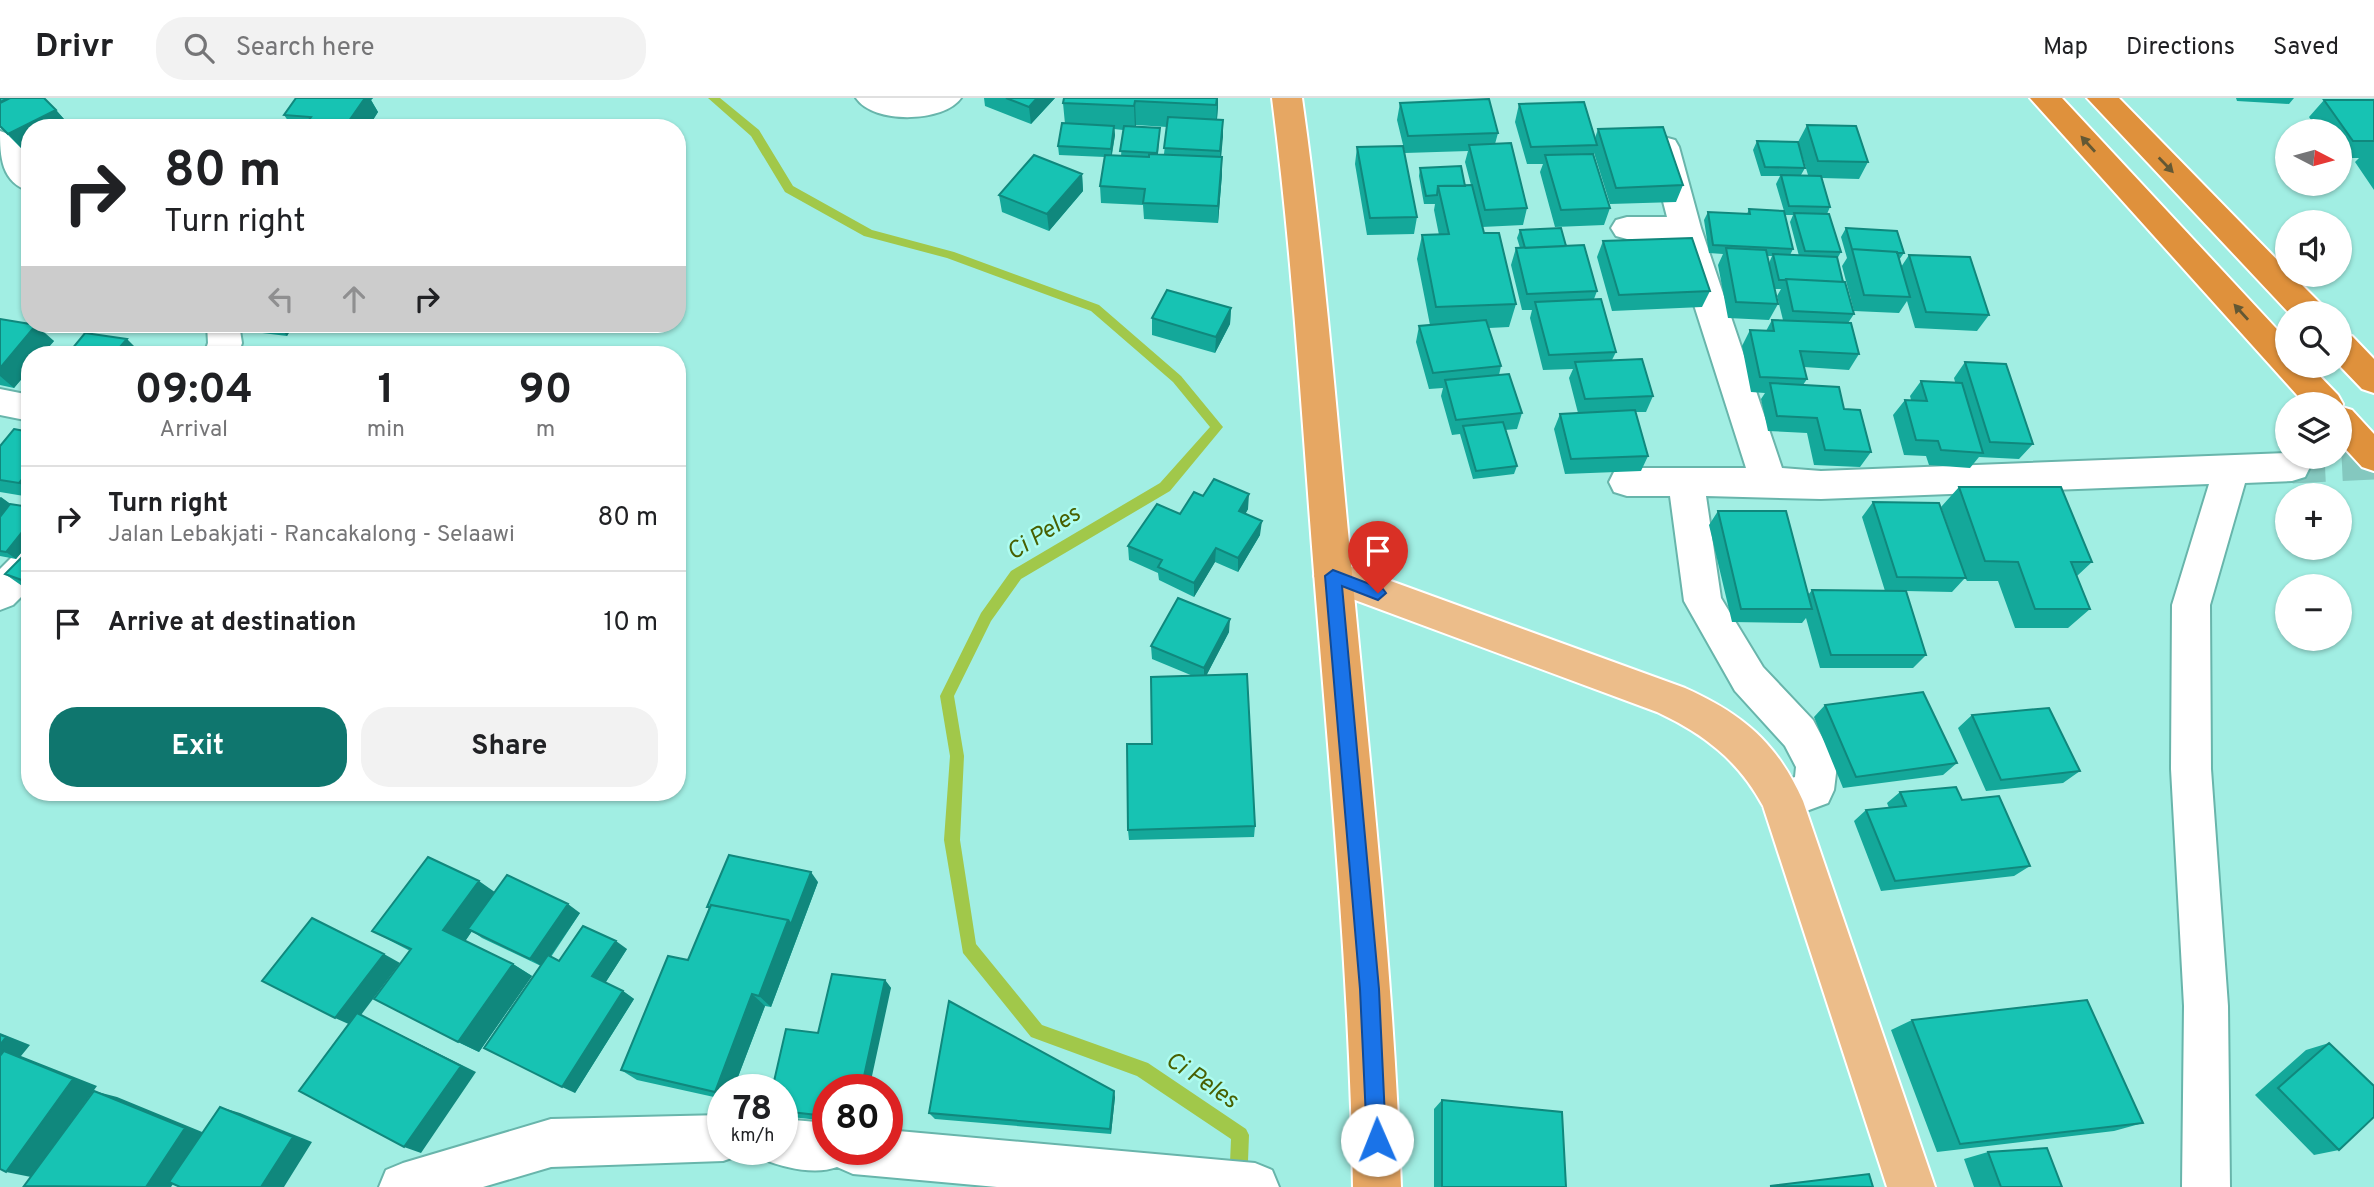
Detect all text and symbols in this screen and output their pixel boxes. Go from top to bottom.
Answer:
search box [156,17,646,80]
text: Drivr [35,27,114,69]
icon: search [180,29,218,67]
text: Search here [236,32,375,65]
text: Map [2043,33,2088,63]
text: Directions [2126,33,2235,63]
text: Saved [2273,33,2339,63]
north arrow [2275,119,2352,196]
map controls [2275,119,2352,651]
one-way arrow [2080,136,2096,153]
text: 80 m [164,142,281,204]
icon: right [49,147,140,238]
one-way arrow [2158,156,2174,173]
text: Turn right [164,203,306,243]
button: sound [2275,210,2352,287]
icon: left [262,280,300,318]
icon: ahead [335,280,373,318]
icon: right [408,280,446,318]
button: search [2275,301,2352,378]
one-way arrow [2233,303,2249,321]
text: 09:04 [135,365,253,418]
text: 1 [377,365,394,418]
text: 90 [519,365,572,418]
button: layers [2275,392,2352,469]
text: Arrival [160,416,228,445]
text: min [367,416,405,445]
text: m [536,416,555,445]
button: + [2275,483,2352,560]
text: Turn right [108,488,228,521]
water label: Ci Peles [1002,499,1087,568]
icon: right [49,500,87,538]
text: 80 m [598,502,658,535]
text: Jalan Lebakjati - Rancakalong - Selaawi [108,521,515,550]
pin [1348,521,1408,593]
icon: arrive [1359,532,1397,570]
button: − [2275,574,2352,651]
icon: arrive [49,605,87,643]
text: Arrive at destination [108,607,356,640]
text: 10 m [603,607,658,640]
button: Exit [49,707,347,787]
button: Share [361,707,658,787]
water label: Ci Peles [1159,1046,1244,1117]
speed limit sign: 80 [812,1074,903,1165]
text: 78 [733,1088,772,1132]
position arrow [1340,1103,1414,1177]
text: km/h [731,1125,774,1148]

